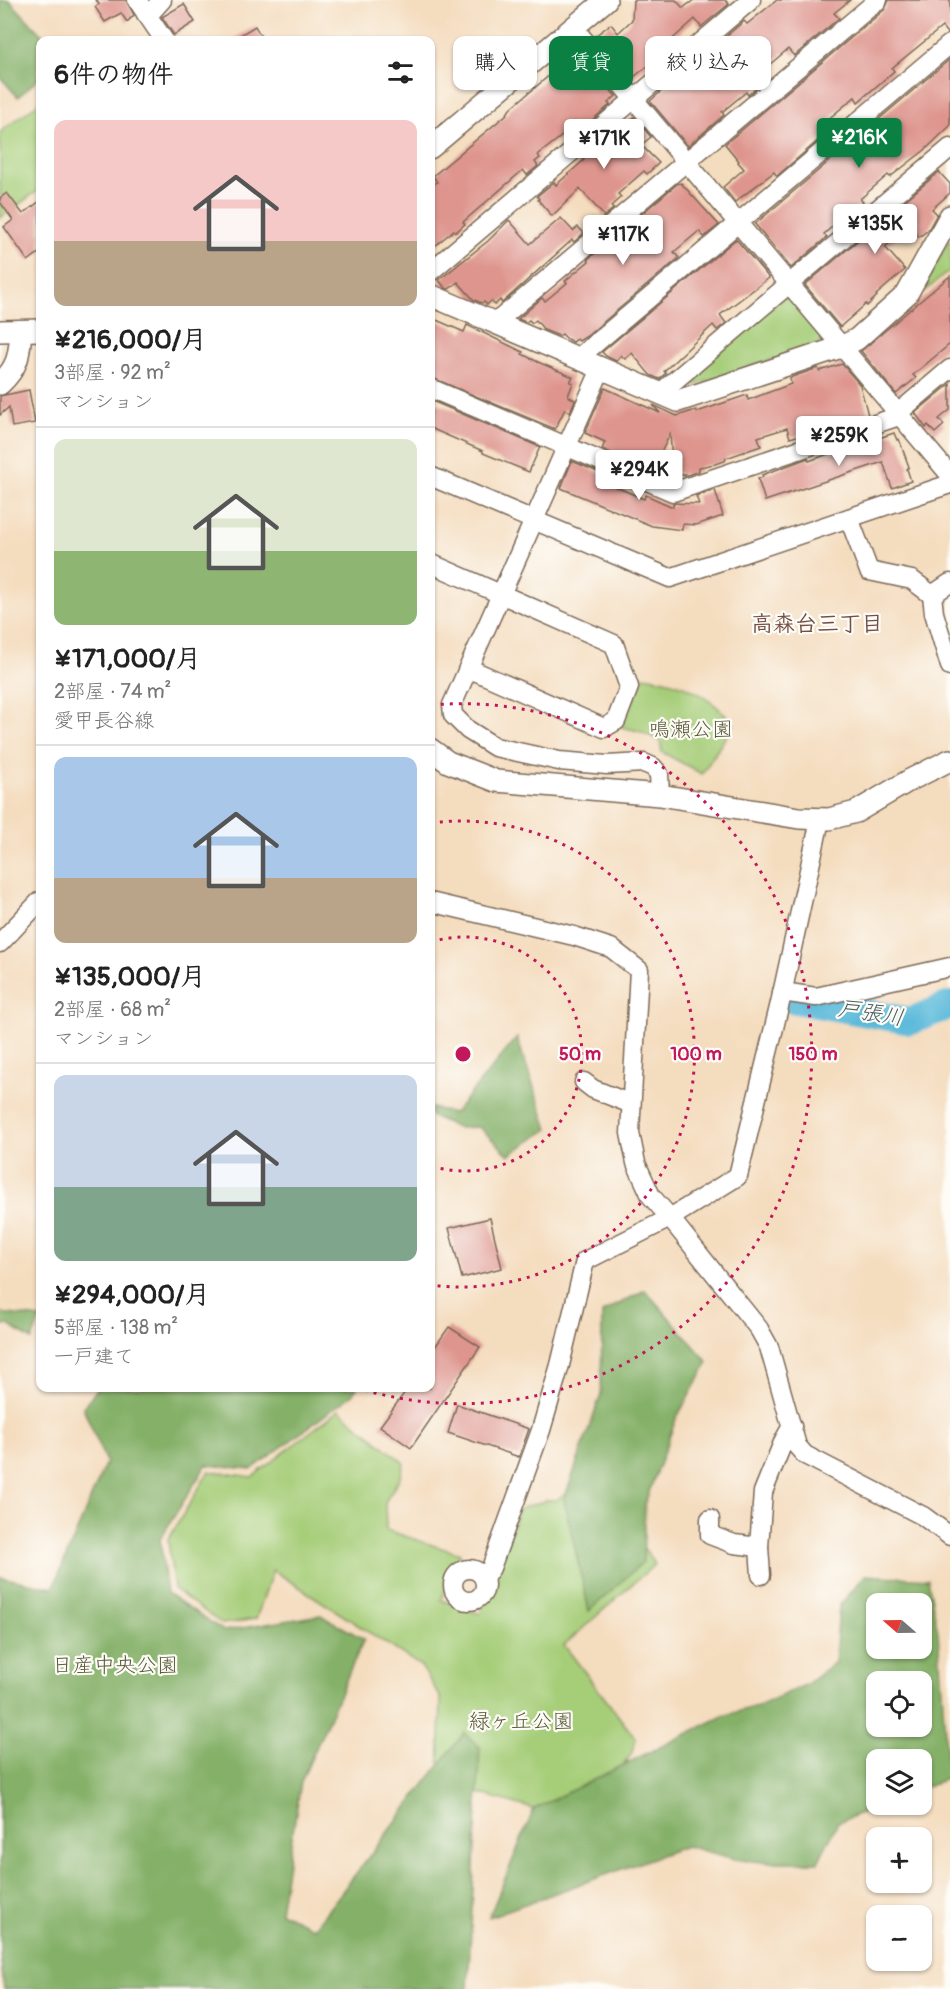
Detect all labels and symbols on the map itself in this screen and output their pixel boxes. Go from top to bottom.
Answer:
pin: ¥216K [817,118,901,169]
pin: ¥171K [562,119,646,170]
pin: ¥135K [833,204,917,255]
pin: ¥117K [581,215,665,266]
pin: ¥259K [797,416,881,467]
pin: ¥294K [597,450,681,501]
district label: 高森台三丁目 [751,610,883,638]
park label: 鳴瀬公園 [649,716,733,743]
water label: 戸張川 [836,994,906,1032]
text: 50 m [559,1043,601,1066]
text: 100 m [670,1043,722,1066]
text: 150 m [789,1043,838,1066]
centre of rings [453,1044,473,1064]
north arrow [866,1593,932,1659]
park label: 日産中央公園 [52,1652,178,1679]
park label: 緑ヶ丘公園 [469,1708,574,1735]

